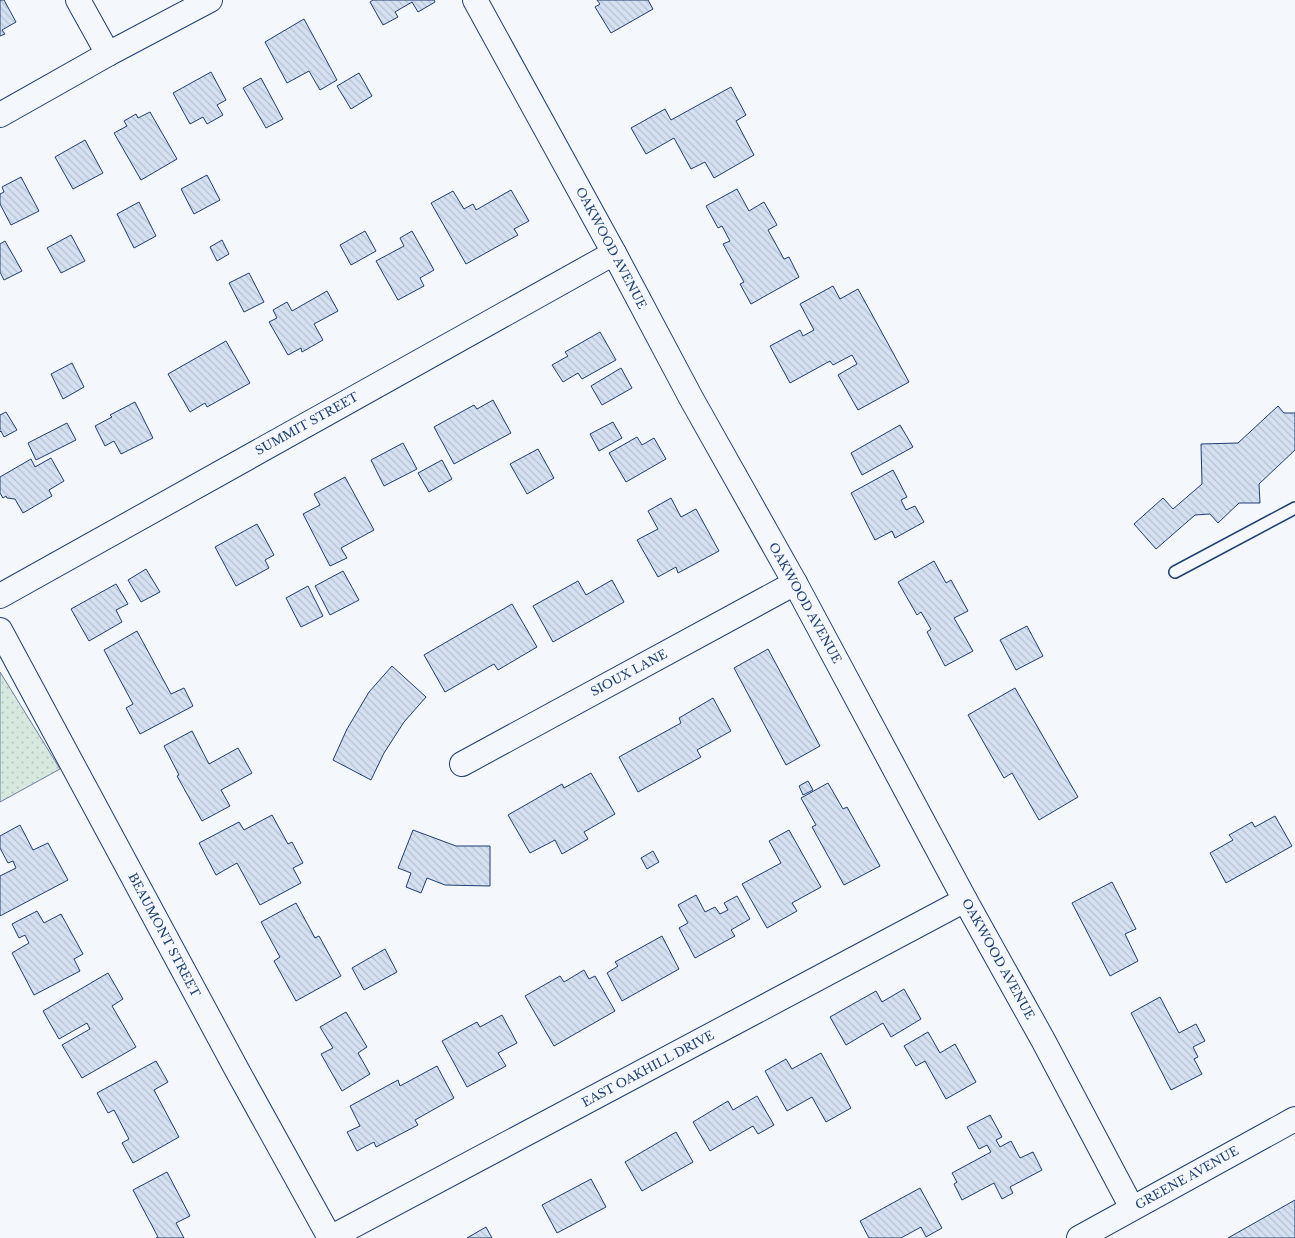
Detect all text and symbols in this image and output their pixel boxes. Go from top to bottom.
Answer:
street label: OAKWOOD AVENUE [573,184,650,311]
street label: SUMMIT STREET [253,389,361,458]
street label: OAKWOOD AVENUE [766,540,845,666]
street label: SIOUX LANE [588,646,670,699]
street label: BEAUMONT STREET [125,870,204,1000]
street label: OAKWOOD AVENUE [959,896,1038,1022]
street label: EAST OAKHILL DRIVE [579,1027,717,1110]
street label: GREENE AVENUE [1132,1143,1241,1212]

